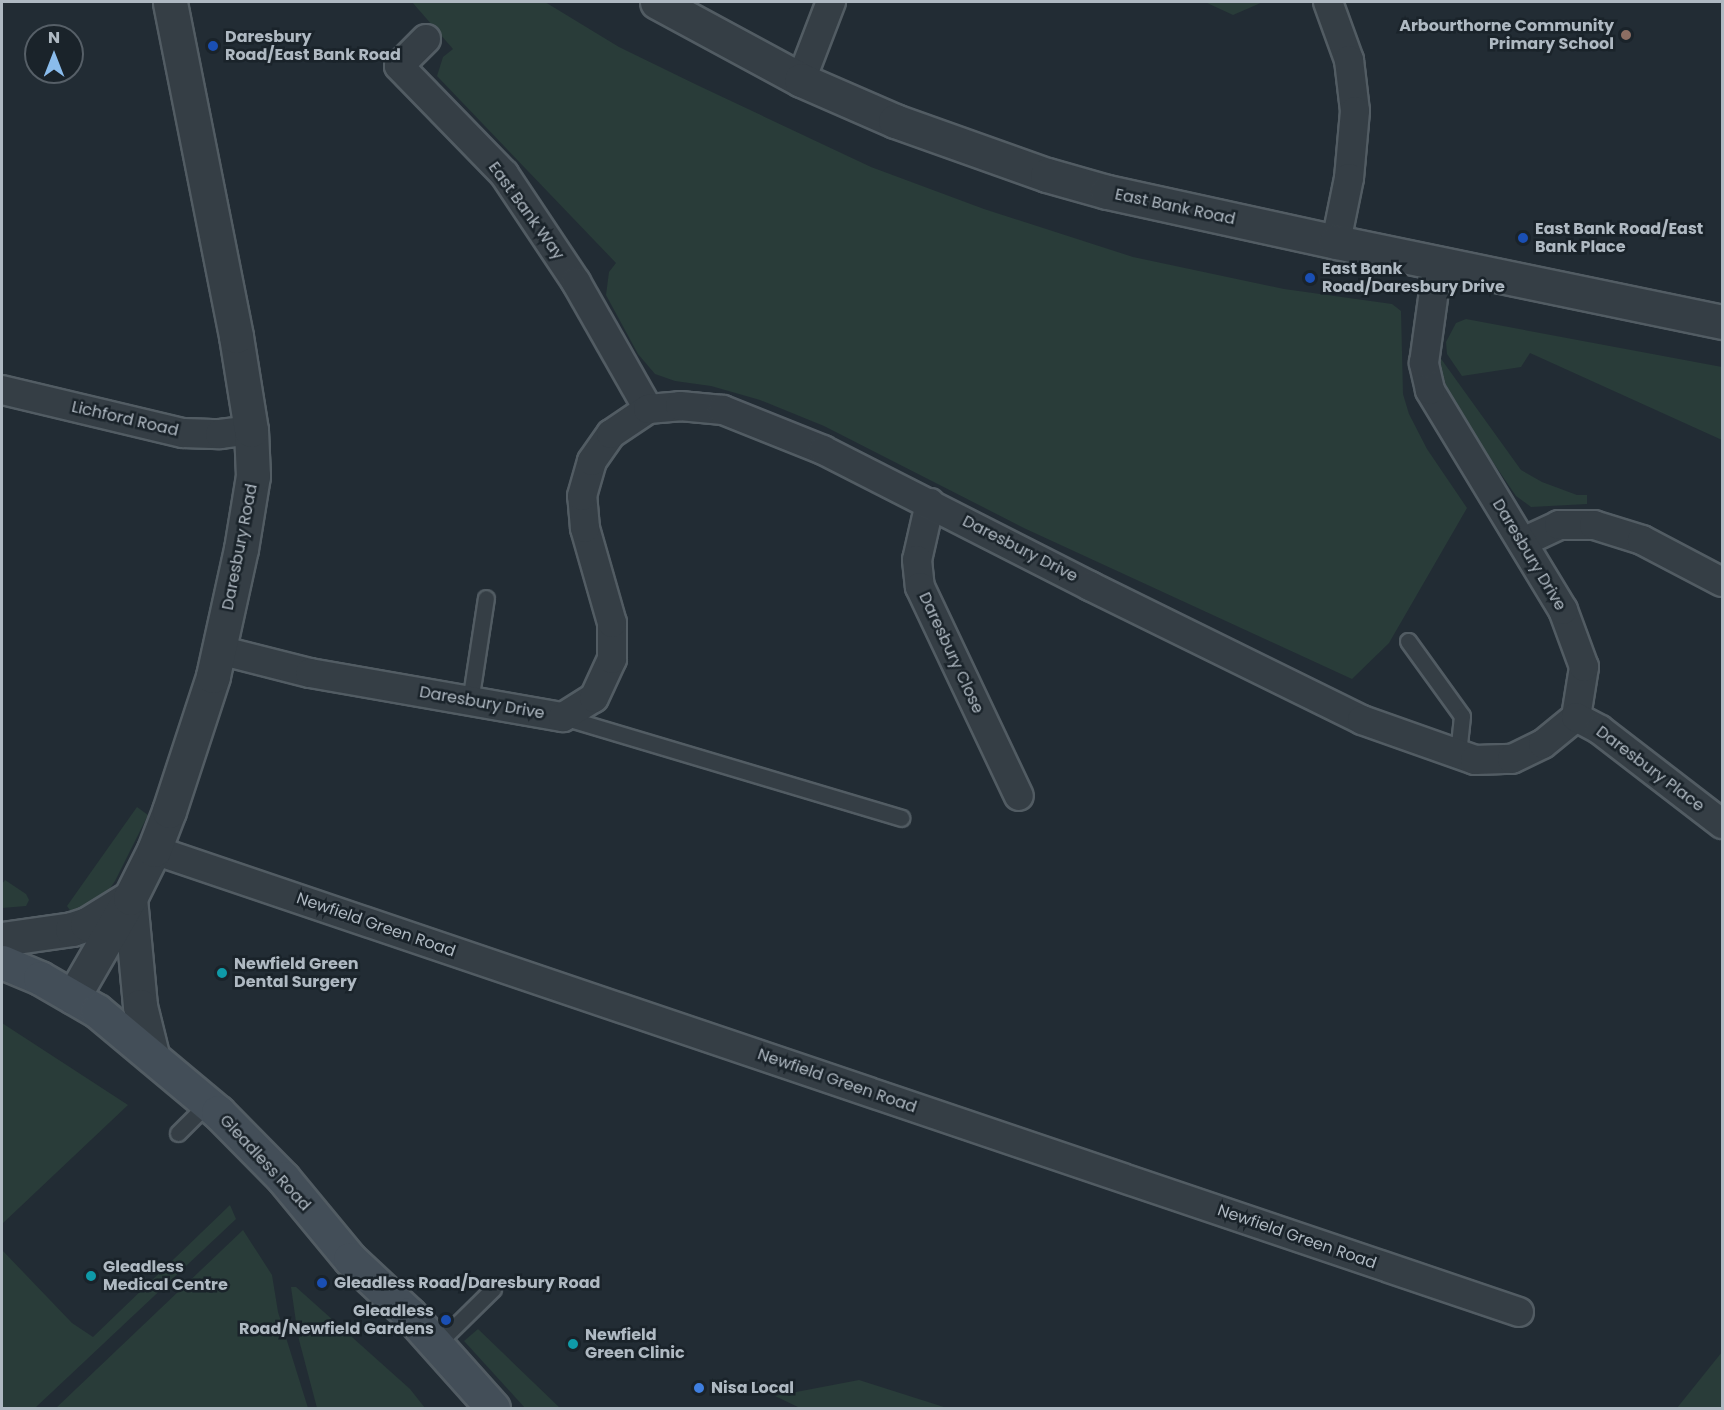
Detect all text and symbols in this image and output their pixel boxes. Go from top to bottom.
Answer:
place label: Arbourthorne Community Primary School [1399,16,1614,54]
north arrow [24,24,84,84]
text: N [48,26,60,49]
place label: Daresbury Road/East Bank Road [225,27,401,65]
marker: Arbourthorne Community Primary School [1619,28,1633,42]
marker: Daresbury Road/East Bank Road [206,39,220,53]
street label: East Bank Way [484,158,568,264]
street label: East Bank Road [1113,185,1237,229]
place label: East Bank Road/East Bank Place [1535,219,1703,257]
marker: East Bank Road/East Bank Place [1516,231,1530,245]
place label: East Bank Road/Daresbury Drive [1322,259,1505,297]
marker: East Bank Road/Daresbury Drive [1303,271,1317,285]
street label: Lichford Road [70,397,180,441]
street label: Daresbury Road [218,482,262,612]
street label: Daresbury Drive [1488,496,1570,614]
street label: Daresbury Drive [959,512,1081,586]
street label: Daresbury Close [915,589,987,717]
street label: Daresbury Drive [418,683,546,723]
street label: Daresbury Place [1592,722,1708,816]
street label: Newfield Green Road [294,889,458,961]
place label: Newfield Green Dental Surgery [234,954,359,992]
marker: Newfield Green Dental Surgery [215,966,229,980]
street label: Newfield Green Road [755,1045,919,1117]
street label: Gleadless Road [216,1111,314,1215]
street label: Newfield Green Road [1215,1201,1379,1273]
place label: Gleadless Medical Centre [103,1257,228,1295]
marker: Gleadless Medical Centre [84,1269,98,1283]
place label: Gleadless Road/Daresbury Road [334,1273,600,1293]
marker: Gleadless Road/Daresbury Road [315,1276,329,1290]
place label: Gleadless Road/Newfield Gardens [239,1301,434,1339]
marker: Gleadless Road/Newfield Gardens [439,1313,453,1327]
place label: Newfield Green Clinic [585,1325,685,1363]
marker: Newfield Green Clinic [566,1337,580,1351]
place label: Nisa Local [711,1378,794,1398]
marker: Nisa Local [692,1381,706,1395]

